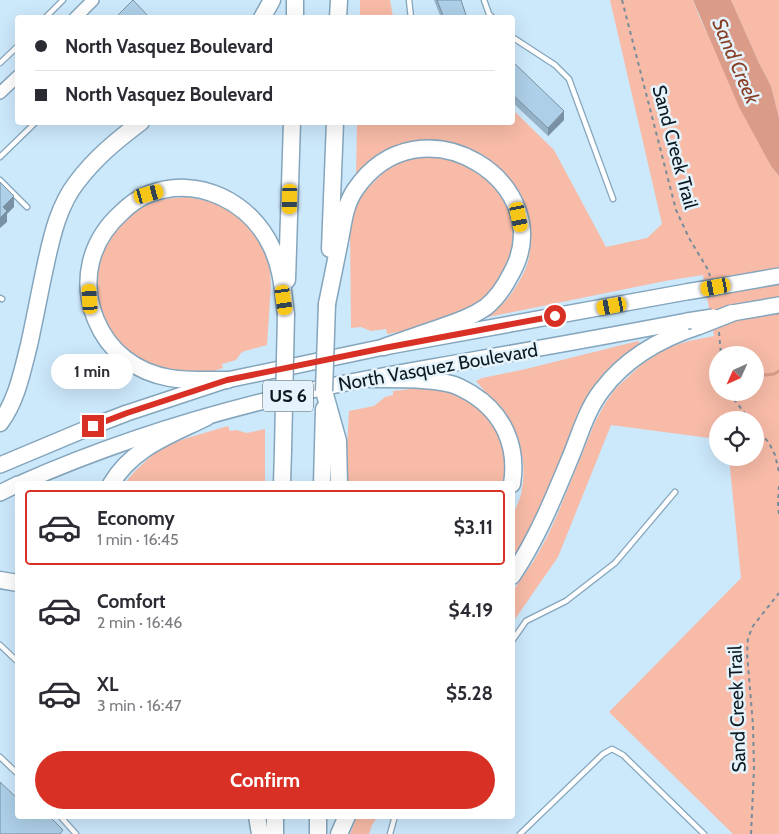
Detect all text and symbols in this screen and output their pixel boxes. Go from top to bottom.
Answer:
water label: Sand Creek [707,15,765,109]
text: North Vasquez Boulevard [65,35,273,58]
text: North Vasquez Boulevard [65,83,273,106]
street label: Sand Creek Trail [647,83,703,212]
car [132,183,165,205]
car [282,184,297,214]
car [508,201,529,233]
car [699,277,732,297]
car [81,284,98,314]
car [274,284,293,316]
car [595,296,628,316]
route start [544,305,566,327]
street label: North Vasquez Boulevard [336,338,540,396]
north arrow [709,346,764,401]
map controls [709,346,764,466]
callout: 1 min [52,354,134,388]
text: 1 min [74,362,110,381]
road number: US 6 [263,381,313,412]
button: locate [709,411,764,466]
route end [82,415,104,437]
icon: car [37,505,82,550]
text: Economy [97,507,175,530]
text: $3.11 [454,516,493,539]
text: 1 min · 16:45 [97,530,179,549]
icon: car [37,588,82,633]
text: Comfort [97,590,166,613]
text: $4.19 [449,599,493,622]
text: 2 min · 16:46 [97,613,182,632]
street label: Sand Creek Trail [723,645,751,773]
icon: car [37,671,82,716]
text: XL [97,673,118,696]
text: $5.28 [446,682,493,705]
text: 3 min · 16:47 [97,696,182,715]
button: Confirm [35,751,495,809]

